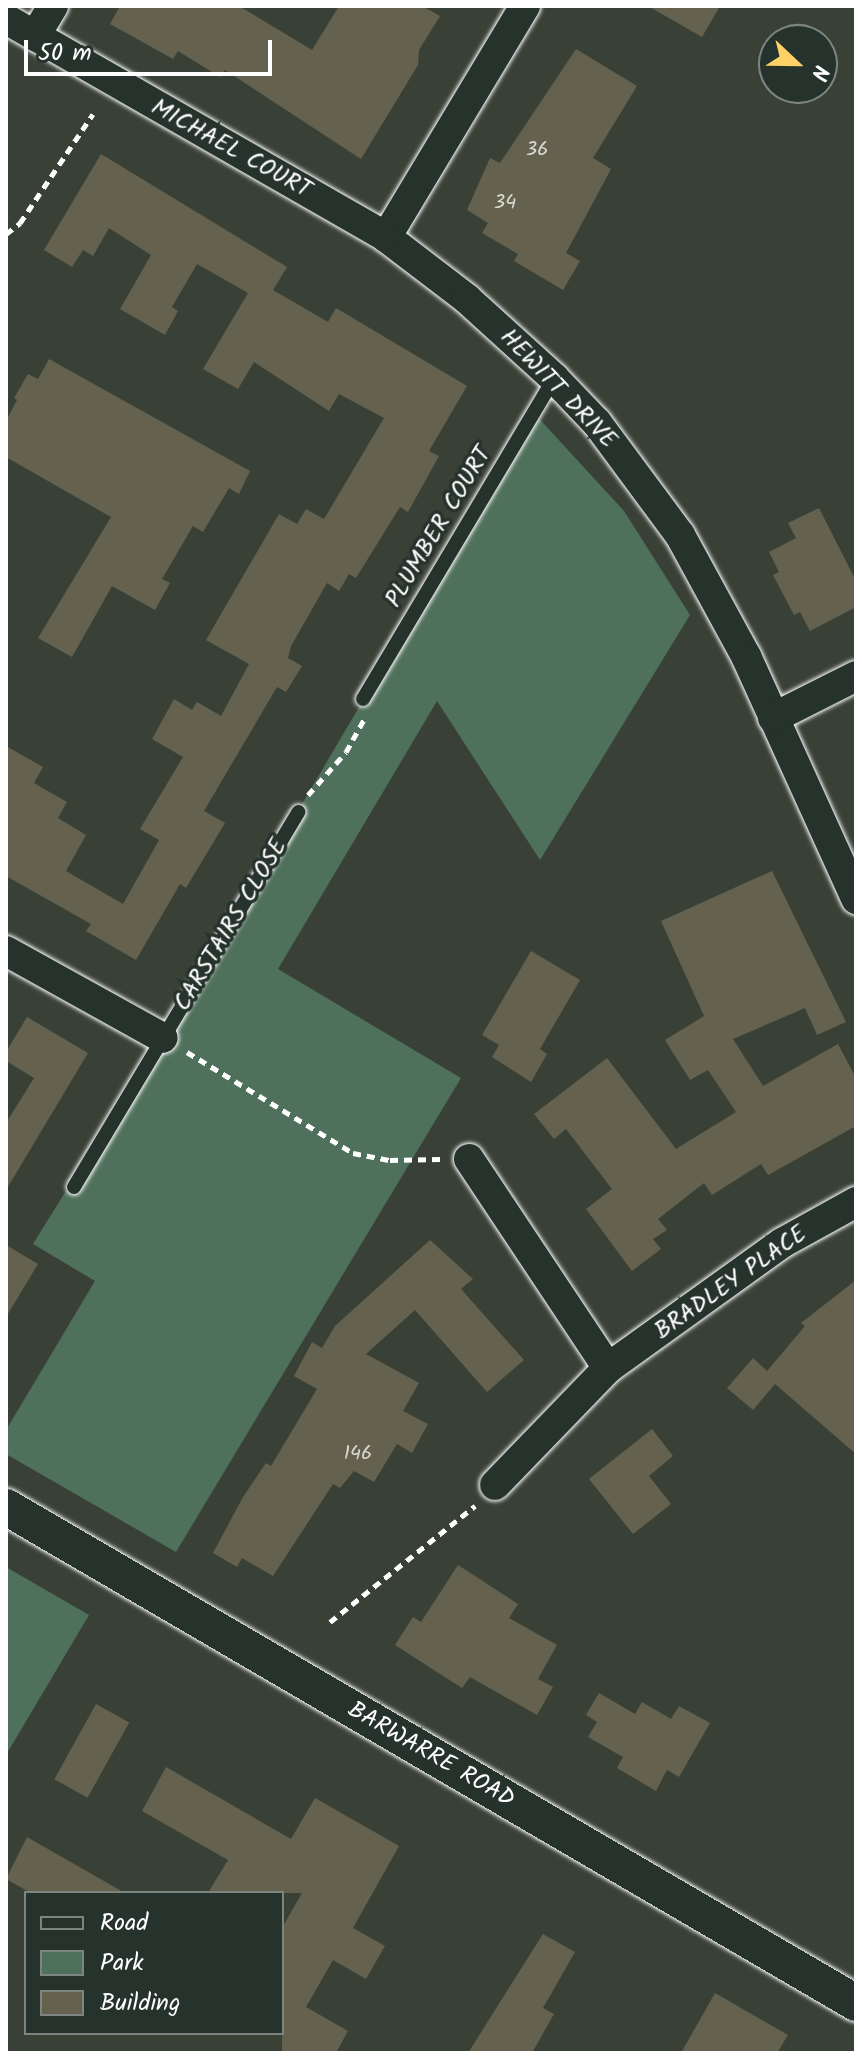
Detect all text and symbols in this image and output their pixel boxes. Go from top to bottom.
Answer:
scale bar [28,24,276,74]
north arrow [758,24,838,104]
text: 50 m [38,34,92,73]
text: N [800,59,838,85]
street label: MICHAEL COURT [146,93,316,205]
house number: 36 [526,138,548,162]
house number: 34 [494,191,516,215]
street label: HEWITT DRIVE [494,323,622,455]
street label: PLUMBER COURT [380,441,498,613]
street label: CARSTAIRS CLOSE [168,834,294,1016]
street label: BRADLEY PLACE [649,1220,813,1346]
house number: 146 [344,1442,372,1466]
street label: BARWARRE ROAD [343,1696,519,1814]
legend [24,1891,284,2035]
text: Road [100,1904,148,1943]
text: Park [100,1944,144,1983]
text: Building [100,1984,180,2023]

